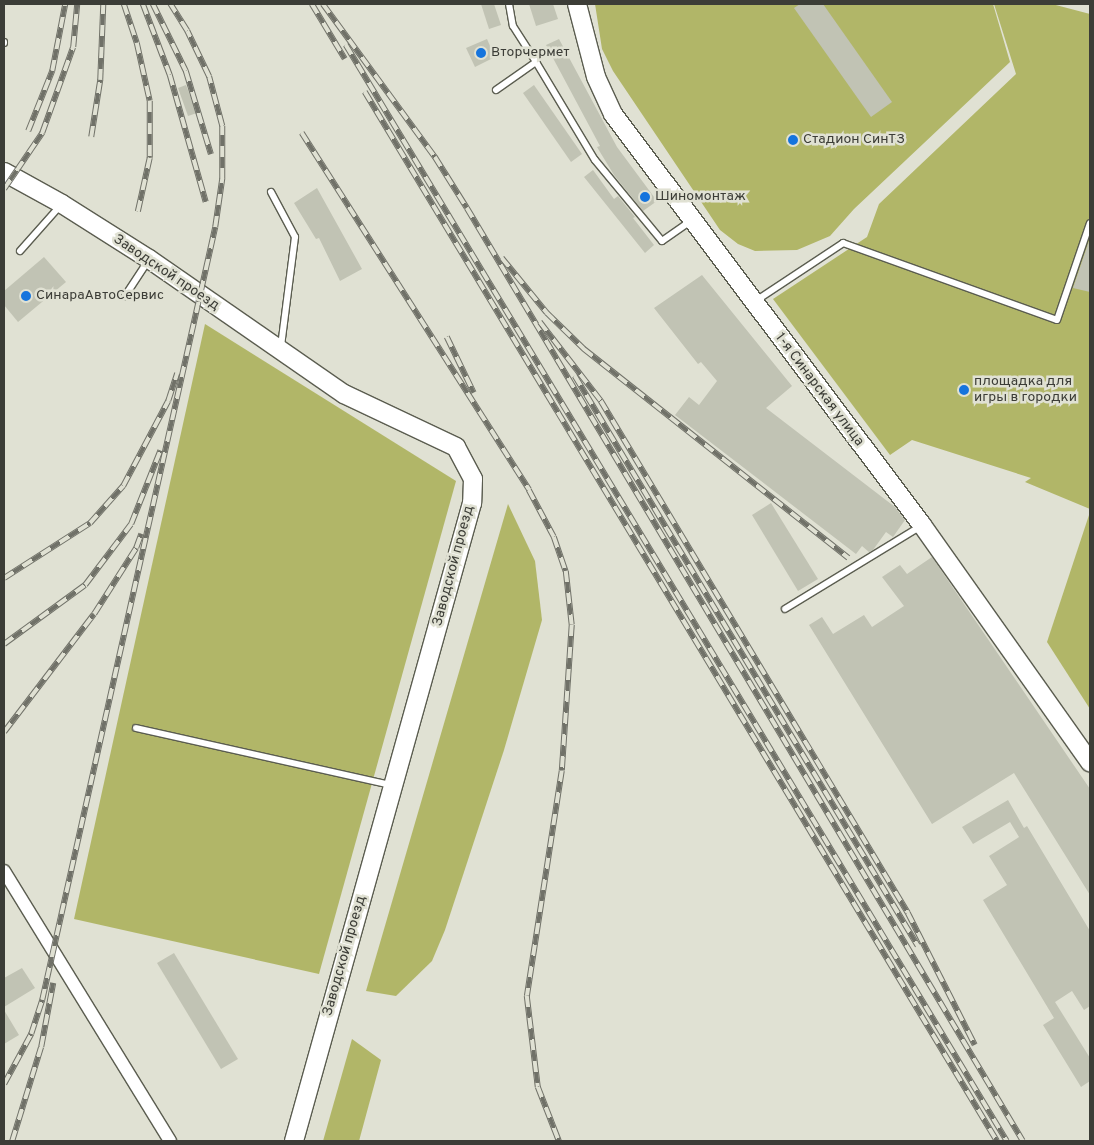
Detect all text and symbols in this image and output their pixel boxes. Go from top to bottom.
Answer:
place label: Вторчермет [491,45,570,61]
marker: Вторчермет [475,47,487,59]
place label: Стадион СинТЗ [803,132,905,148]
marker: Стадион СинТЗ [787,134,799,146]
place label: Шиномонтаж [655,189,746,205]
marker: Шиномонтаж [639,191,651,203]
street label: Заводской проезд [110,231,222,315]
place label: СинараАвтоСервис [36,288,164,304]
marker: СинараАвтоСервис [20,290,32,302]
street label: 1-я Синарская улица [771,330,867,450]
place label: площадка для игры в городки [974,374,1077,407]
marker: площадка для игры в городки [958,384,970,396]
street label: Заводской проезд [430,504,478,628]
street label: Заводской проезд [320,894,370,1018]

